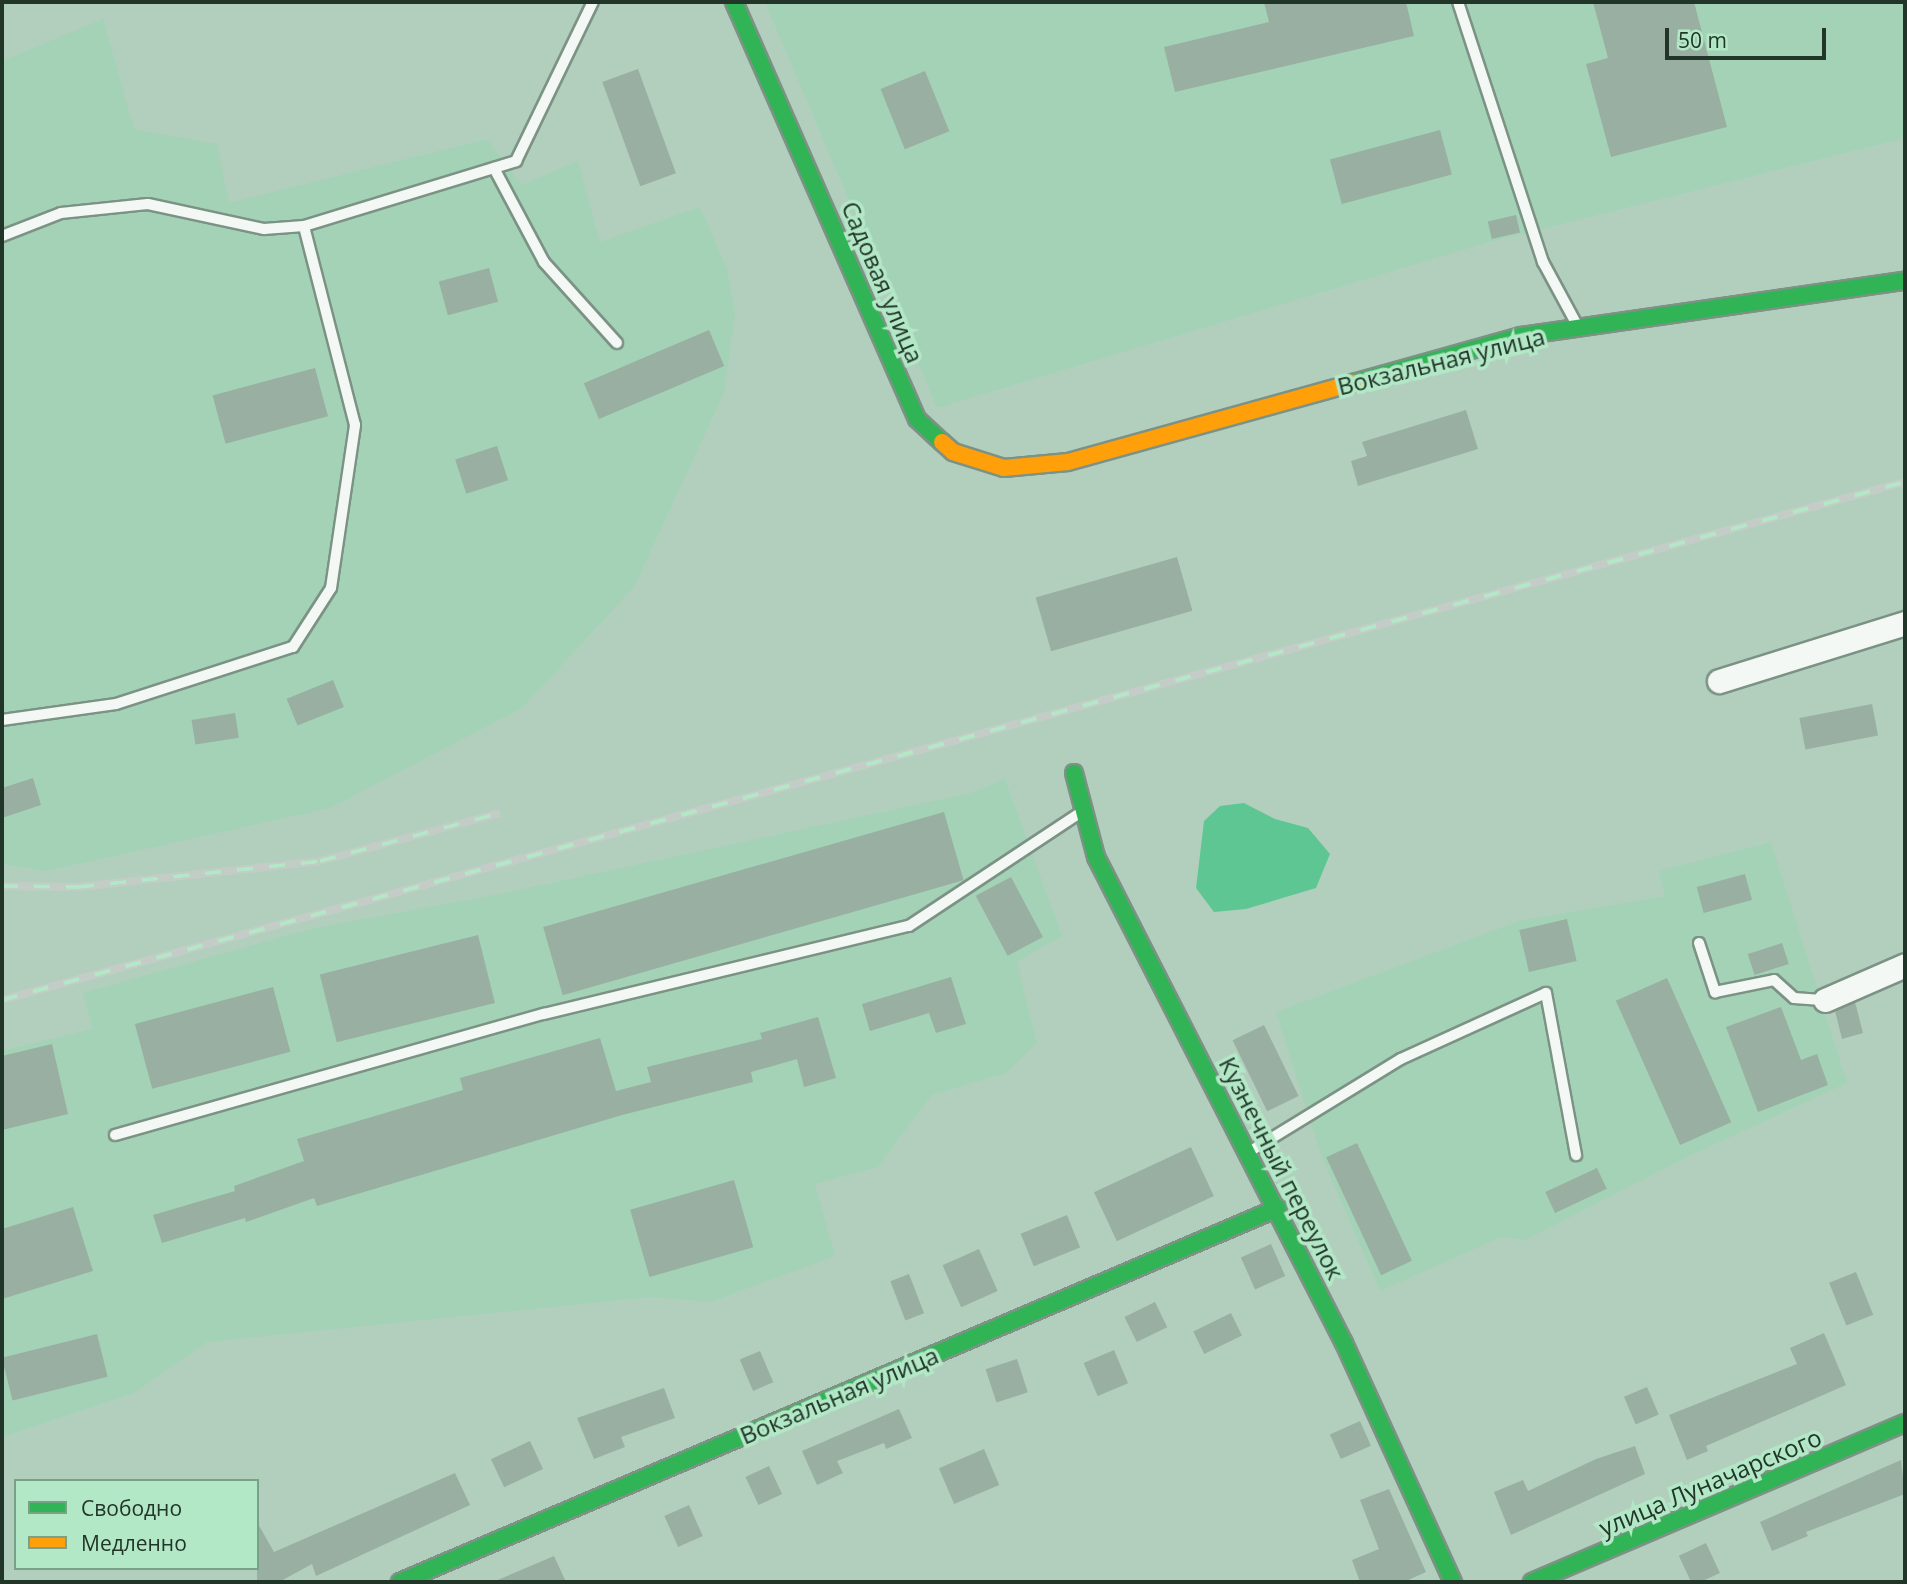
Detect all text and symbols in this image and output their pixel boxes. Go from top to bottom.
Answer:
scale bar [1669,14,1830,58]
text: 50 m [1678,26,1727,54]
street label: Садовая улица [836,197,930,367]
street label: Вокзальная улица [1334,321,1548,401]
street label: Кузнечный переулок [1213,1052,1351,1284]
street label: Вокзальная улица [736,1340,942,1450]
street label: улица Луначарского [1594,1422,1826,1542]
legend [14,1479,259,1570]
text: Свободно [81,1494,182,1522]
text: Медленно [81,1529,187,1557]

